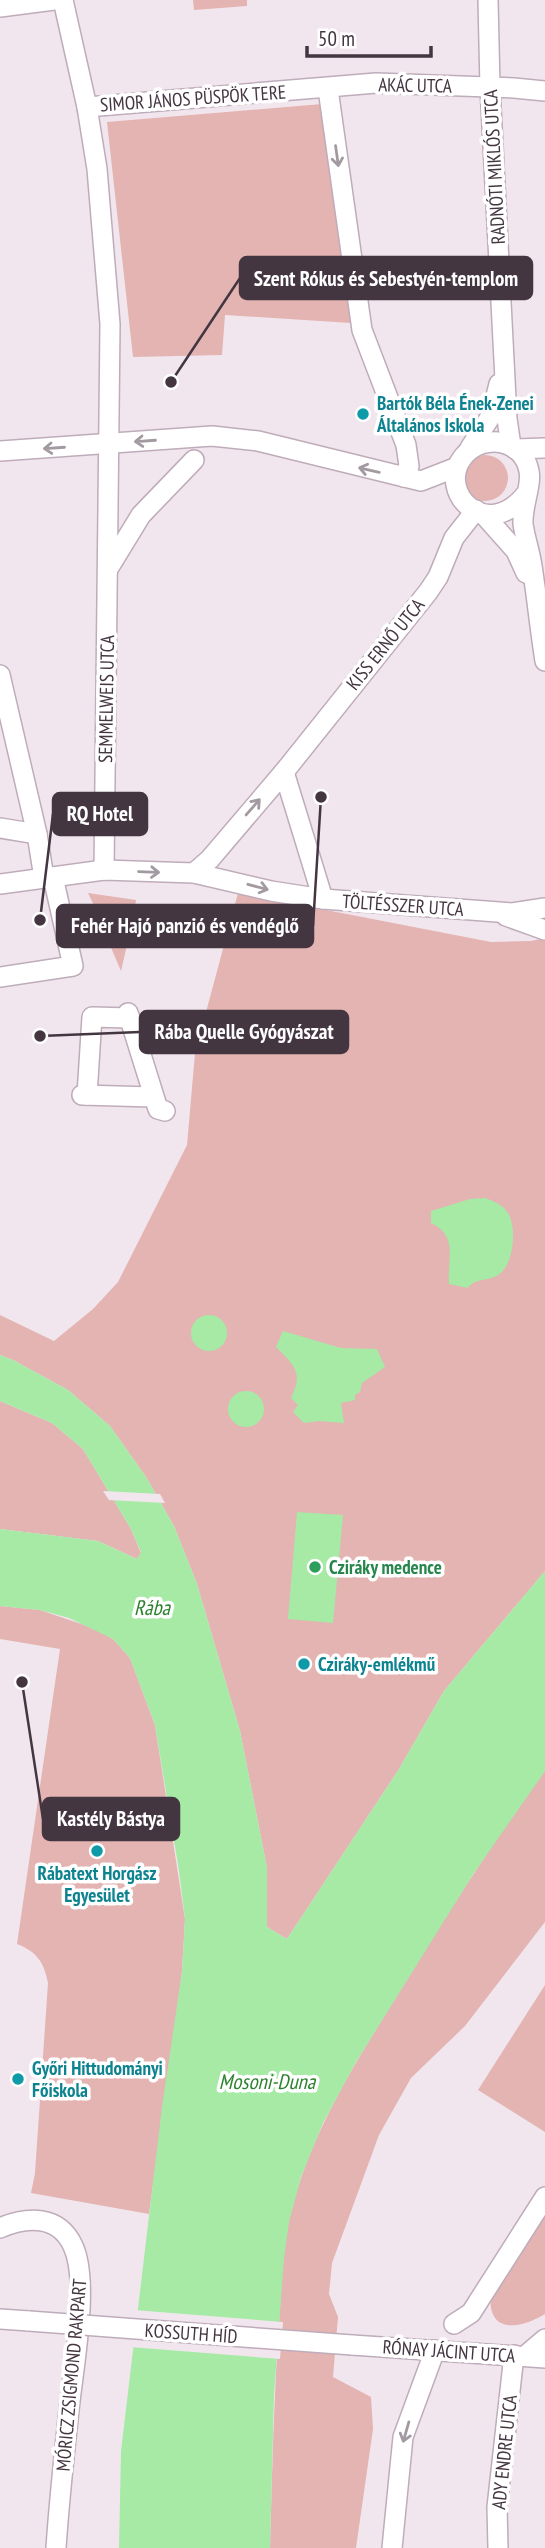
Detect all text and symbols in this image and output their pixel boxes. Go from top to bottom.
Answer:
scale bar [307,14,431,58]
text: 50 m [318,25,355,52]
street label: AKÁC UTCA [378,72,452,98]
street label: SIMOR JÁNOS PÜSPÖK TERE [99,80,287,116]
street label: RADNÓTI MIKLÓS UTCA [478,89,510,245]
one-way arrow [331,144,344,167]
callout: Szent Rókus és Sebestyén-templom [240,257,532,299]
text: Szent Rókus és Sebestyén-templom [254,265,518,292]
place label: Bartók Béla Ének-Zenei Általános Iskola [376,391,534,437]
marker: Bartók Béla Ének-Zenei Általános Iskola [355,406,371,422]
one-way arrow [134,435,157,448]
one-way arrow [44,442,66,455]
one-way arrow [358,462,380,475]
street label: KISS ERNŐ UTCA [341,593,429,695]
street label: SEMMELWEIS UTCA [93,635,119,763]
callout: RQ Hotel [53,793,147,835]
one-way arrow [245,798,261,816]
text: RQ Hotel [67,800,134,827]
one-way arrow [138,865,161,878]
one-way arrow [247,882,269,895]
street label: TÖLTÉSSZER UTCA [341,889,465,921]
callout: Fehér Hajó panzió és vendéglő [57,905,313,947]
text: Fehér Hajó panzió és vendéglő [71,912,299,939]
callout: Rába Quelle Gyógyászat [140,1011,348,1053]
text: Rába Quelle Gyógyászat [154,1018,334,1045]
place label: Cziráky medence [329,1555,442,1579]
marker: Cziráky medence [307,1559,323,1575]
water label: Rába [134,1594,172,1621]
place label: Cziráky-emlékmű [318,1652,435,1676]
marker: Cziráky-emlékmű [296,1656,312,1672]
callout: Kastély Bástya [43,1798,179,1840]
text: Kastély Bástya [57,1805,165,1832]
marker: Rábatext Horgász Egyesület [89,1843,105,1859]
place label: Rábatext Horgász Egyesület [37,1861,157,1907]
place label: Győri Hittudományi Főiskola [32,2056,163,2102]
water label: Mosoni-Duna [219,2068,317,2095]
marker: Győri Hittudományi Főiskola [10,2071,26,2087]
street label: MÓRICZ ZSIGMOND RAKPART [51,2277,91,2472]
street label: KOSSUTH HÍD [144,2318,238,2348]
street label: RÓNAY JÁCINT UTCA [382,2334,516,2368]
street label: ADY ENDRE UTCA [486,2393,522,2511]
one-way arrow [399,2421,412,2443]

